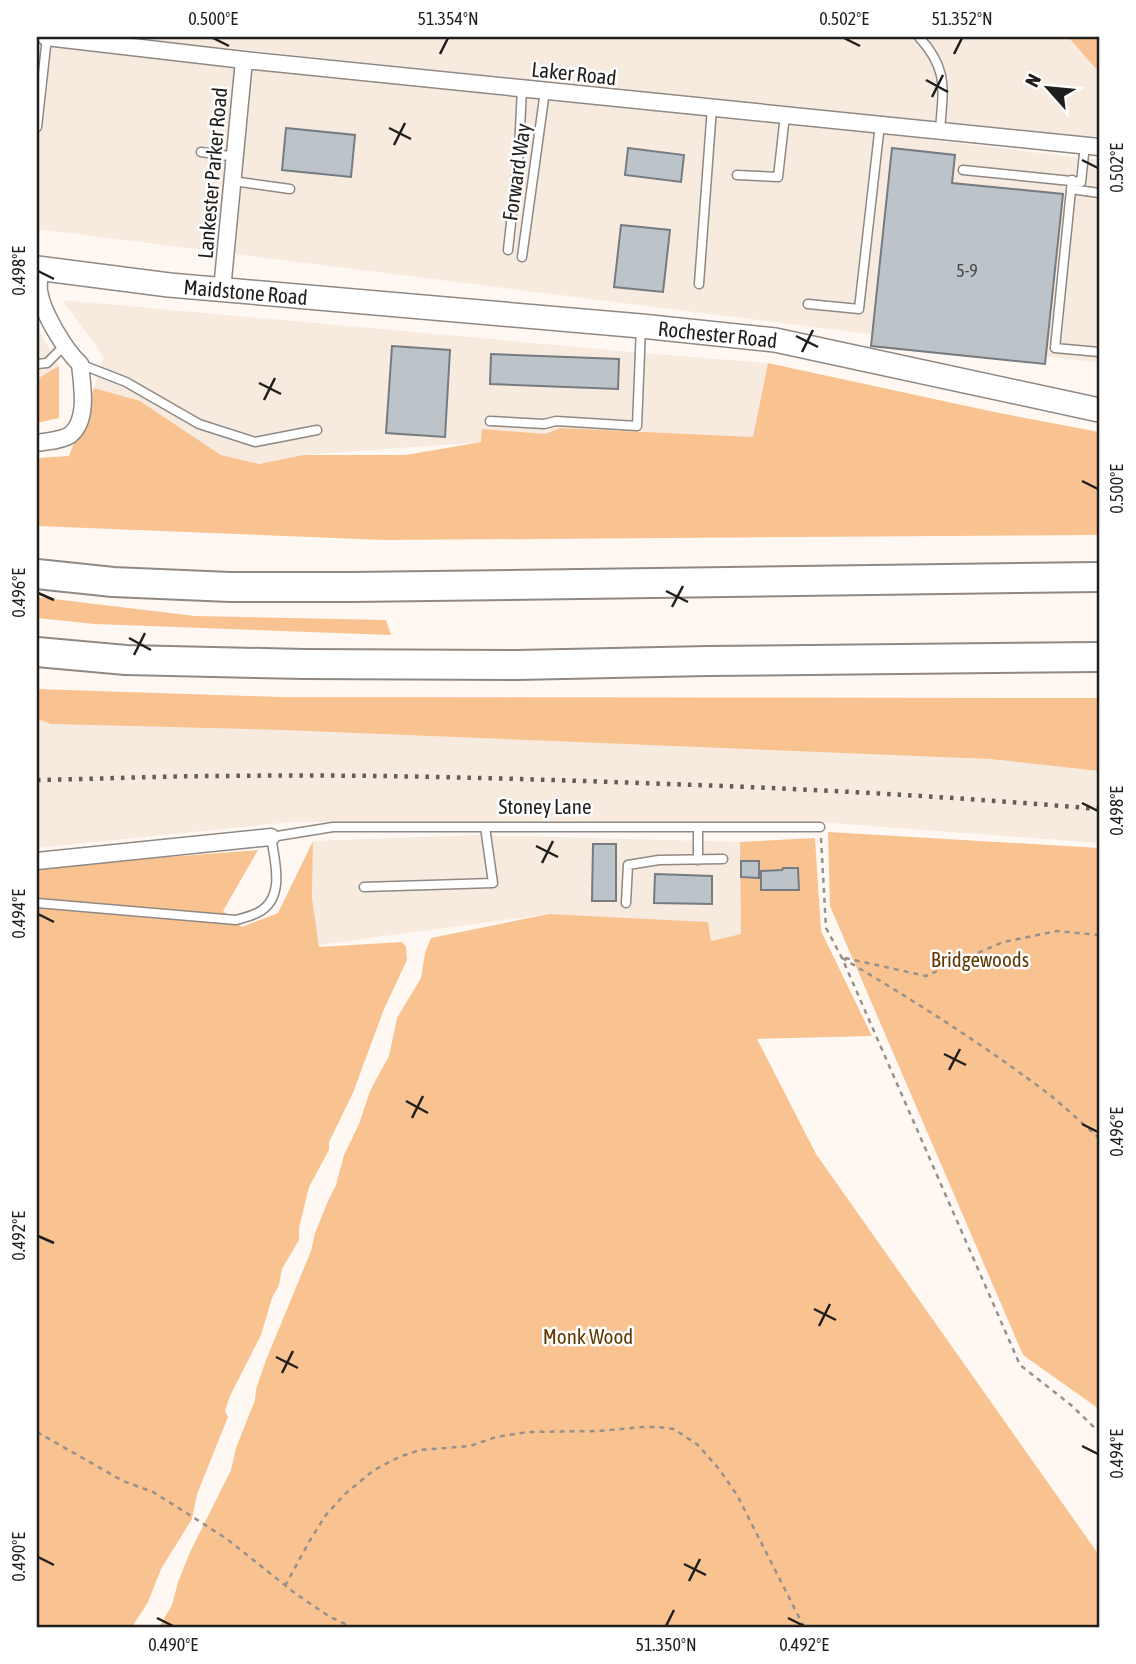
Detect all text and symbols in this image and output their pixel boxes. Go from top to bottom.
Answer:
text: 0.500°E [188,8,238,29]
text: 51.354°N [417,8,479,29]
text: 0.502°E [819,8,869,29]
text: 51.352°N [931,8,993,29]
north arrow [1014,52,1084,122]
street label: Laker Road [530,57,618,89]
text: N [1021,70,1045,90]
street label: Lankester Parker Road [193,86,231,260]
street label: Forward Way [497,121,535,222]
text: 0.502°E [1106,143,1127,193]
text: 0.498°E [8,246,29,296]
house number: 5-9 [956,260,978,281]
street label: Maidstone Road [183,274,309,309]
street label: Rochester Road [657,316,779,352]
text: 0.500°E [1106,464,1127,514]
text: 0.496°E [8,568,29,618]
text: 0.498°E [1106,786,1127,836]
street label: Stoney Lane [498,794,592,818]
text: 0.494°E [8,889,29,939]
park label: Bridgewoods [931,947,1029,971]
text: 0.496°E [1106,1107,1127,1157]
text: 0.492°E [8,1211,29,1261]
park label: Monk Wood [543,1324,633,1348]
text: 0.494°E [1106,1429,1127,1479]
text: 0.490°E [8,1532,29,1582]
text: 0.490°E [148,1634,198,1655]
text: 51.350°N [635,1634,697,1655]
text: 0.492°E [779,1634,829,1655]

